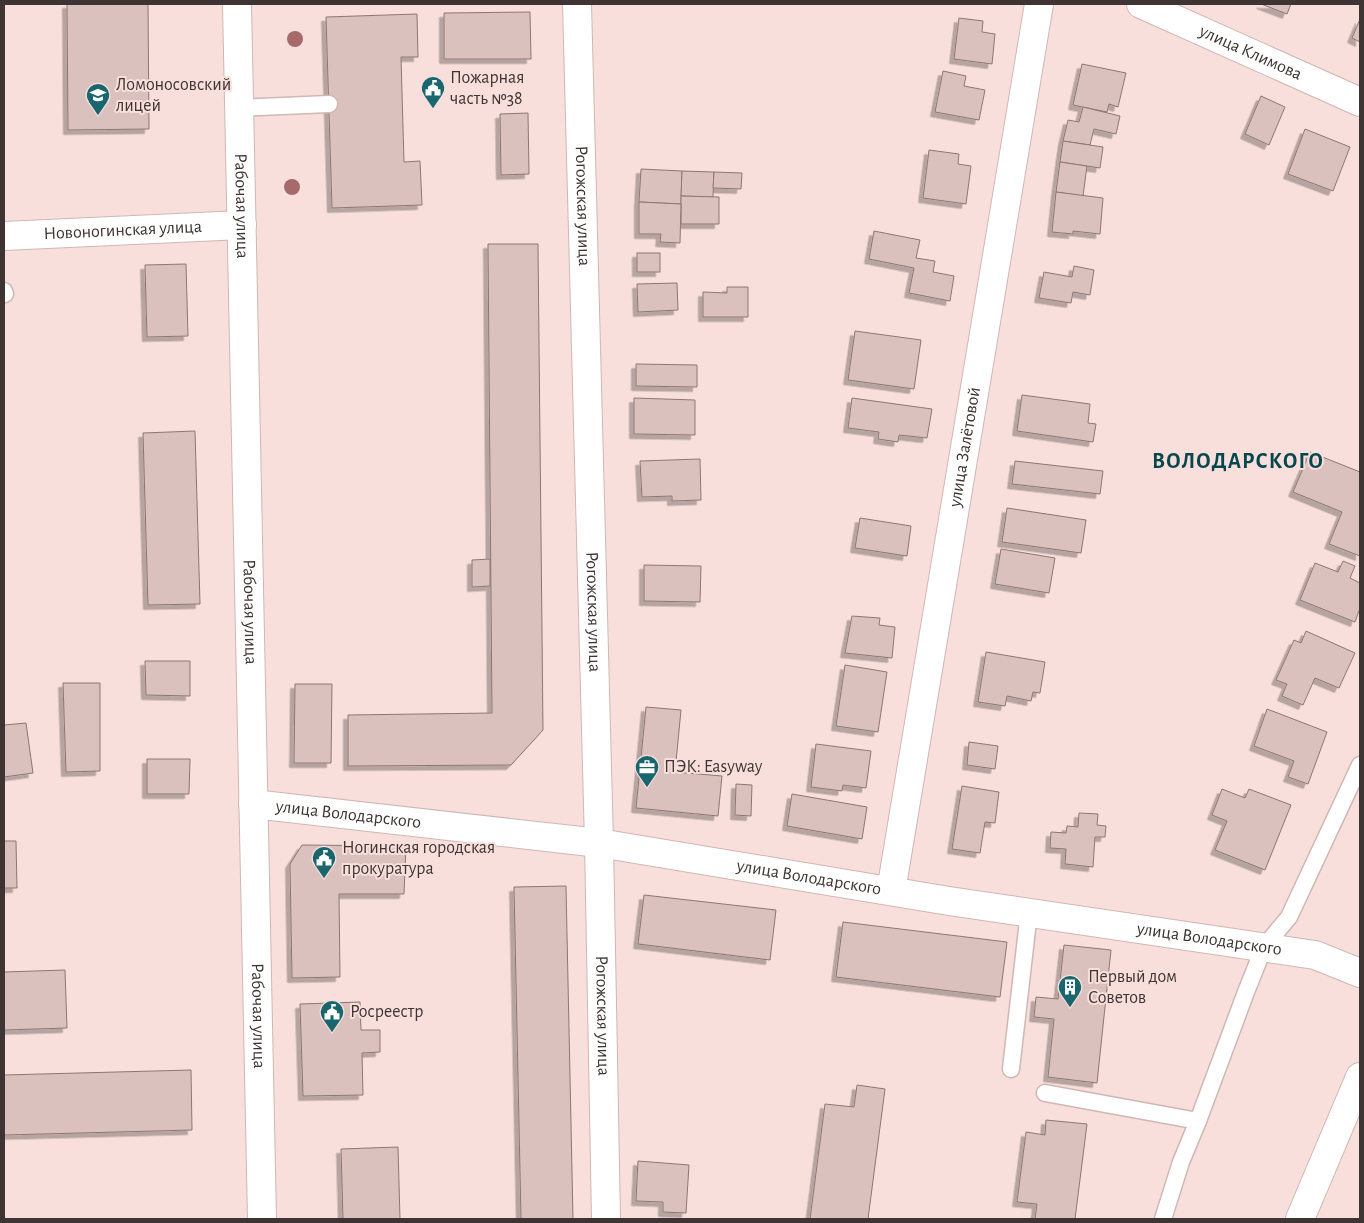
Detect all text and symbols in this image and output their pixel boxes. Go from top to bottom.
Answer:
street label: улица Климова [1196,22,1305,84]
place label: Пожарная часть №38 [450,69,525,108]
public building icon: Пожарная часть №38 [420,75,446,109]
place label: Ломоносовский лицей [116,76,231,115]
school or university icon: Ломоносовский лицей [85,82,111,116]
street label: Рогожская улица [572,145,593,266]
street label: Рабочая улица [231,153,251,259]
street label: Новоногинская улица [43,218,203,243]
street label: улица Залётовой [946,386,984,509]
district label: ВОЛОДАРСКОГО [1152,450,1324,472]
street label: Рогожская улица [582,551,604,672]
street label: Рабочая улица [239,559,260,665]
office icon: ПЭК: Easyway [634,754,660,788]
place label: ПЭК: Easyway [664,758,763,776]
street label: улица Володарского [274,798,422,832]
place label: Ногинская городская прокуратура [342,839,495,878]
public building icon: Ногинская городская прокуратура [311,845,337,879]
street label: улица Володарского [734,857,882,899]
street label: улица Володарского [1135,920,1283,959]
street label: Рогожская улица [592,955,612,1076]
street label: Рабочая улица [248,963,268,1069]
place label: Первый дом Советов [1088,968,1177,1007]
building icon: Первый дом Советов [1057,974,1083,1008]
public building icon: Росреестр [319,999,345,1033]
place label: Росреестр [350,1003,423,1021]

